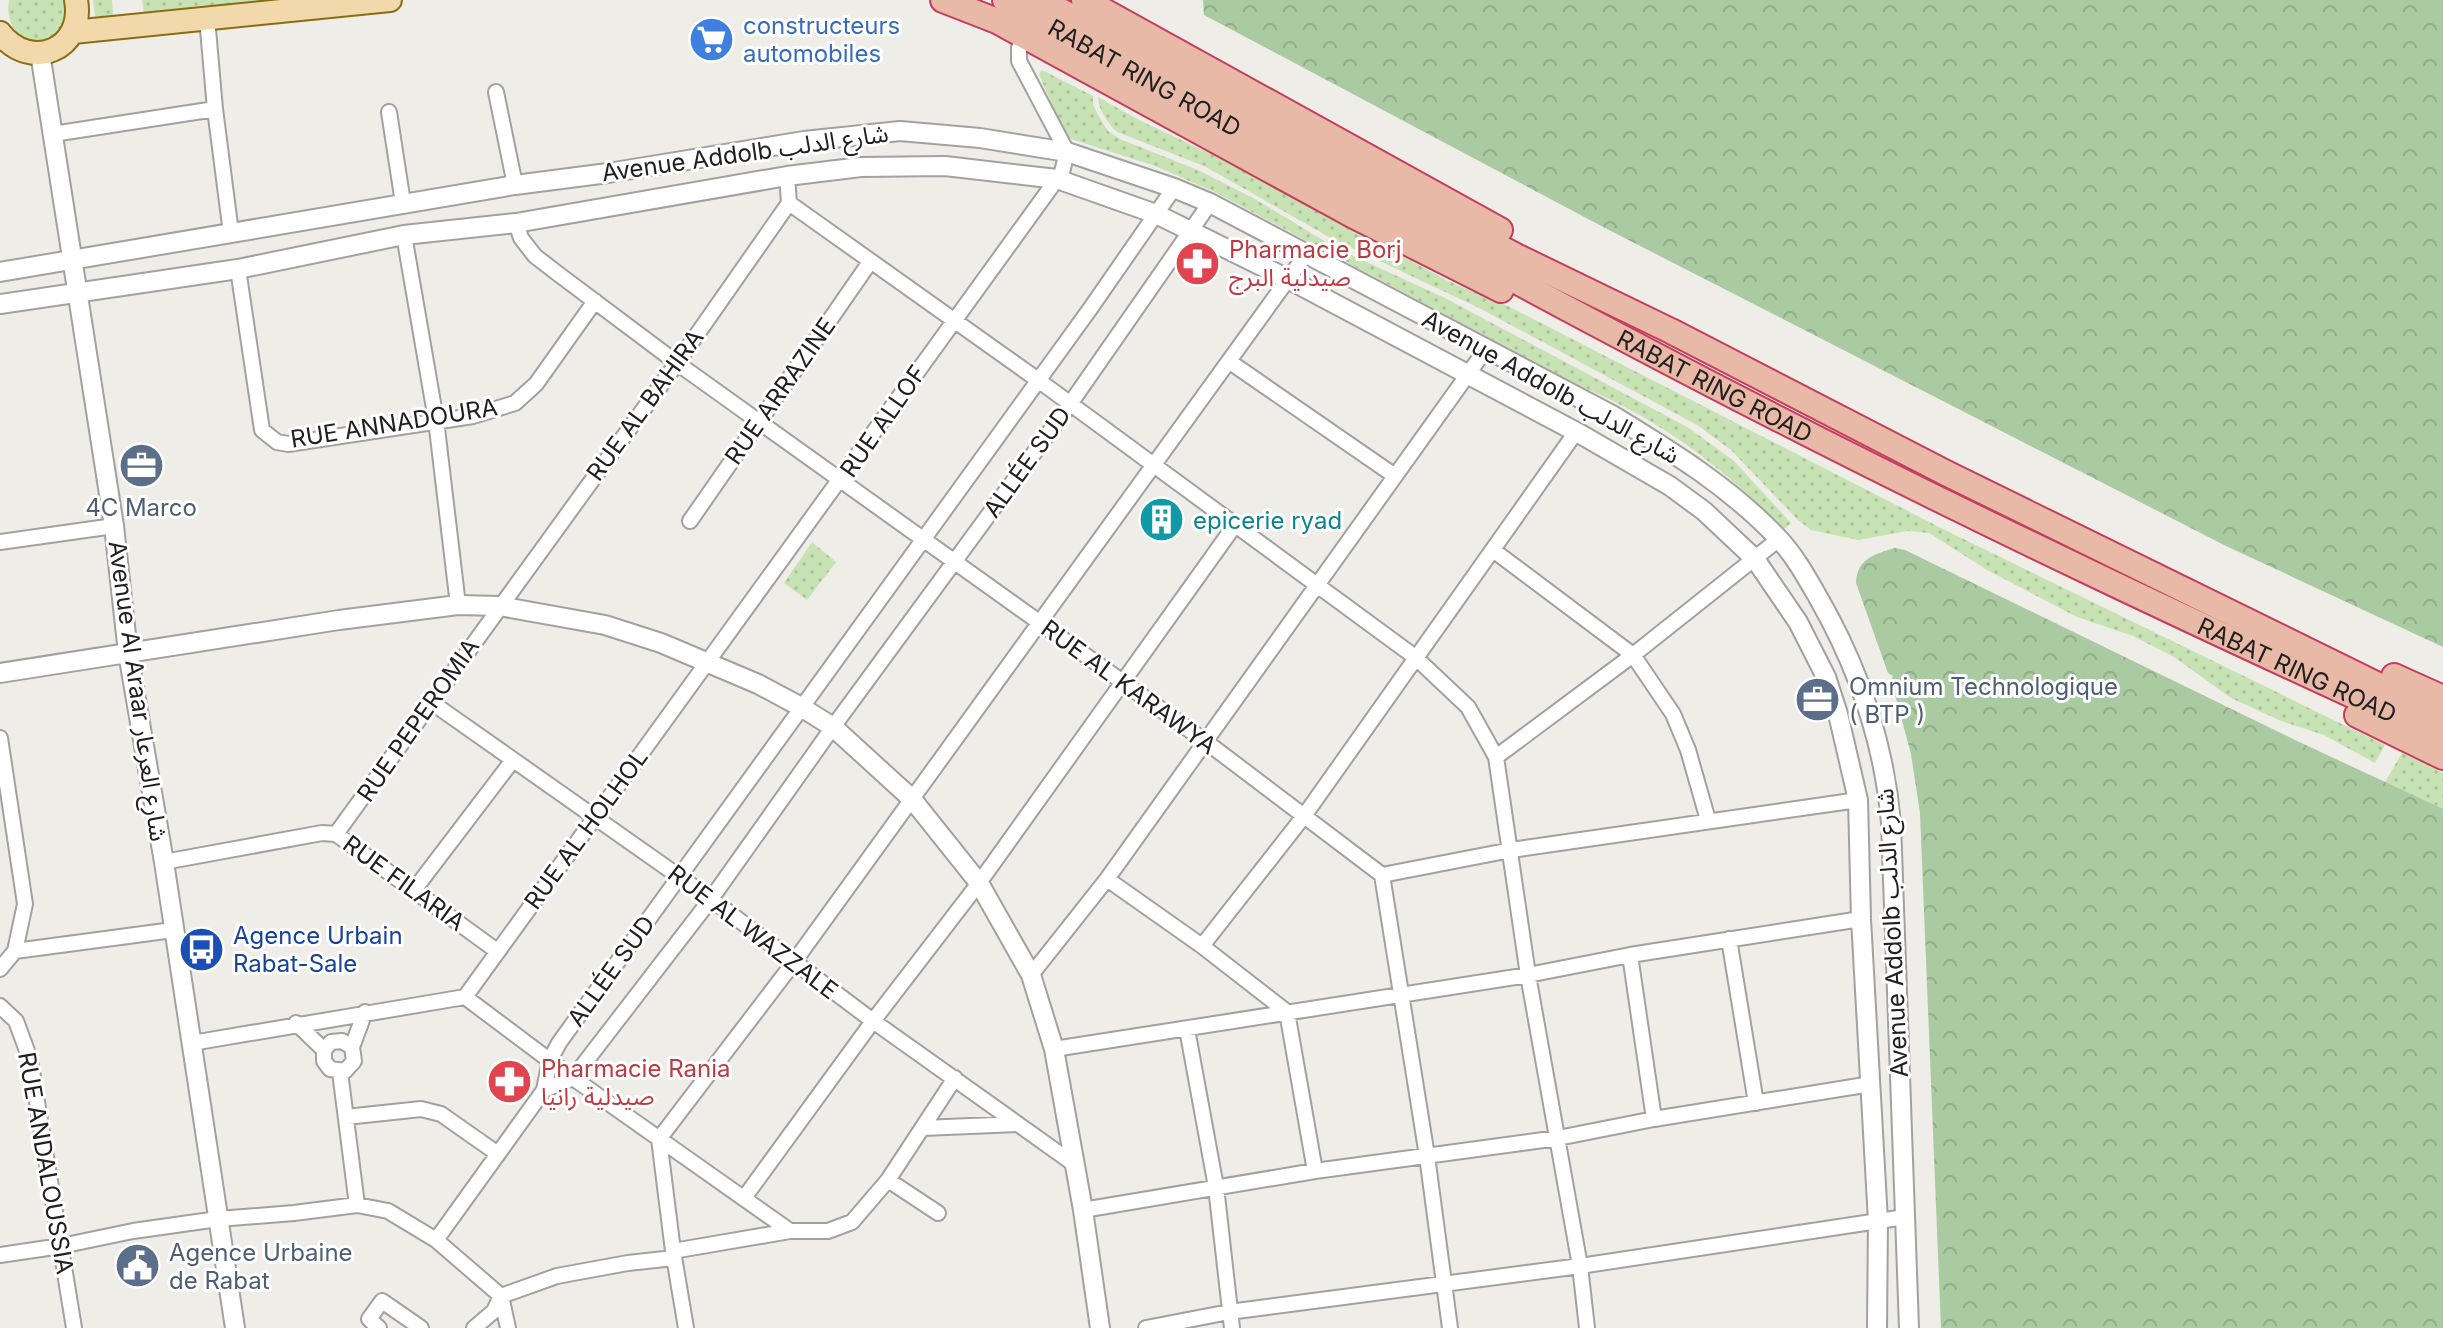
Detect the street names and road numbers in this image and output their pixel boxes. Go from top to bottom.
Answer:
street label: RABAT RING ROAD [1043,12,1246,143]
street label: Avenue Addolb شارع الدلب [600,119,891,190]
street label: Avenue Addolb شارع الدلب [1416,304,1685,472]
street label: RUE ARRAZINE [719,312,841,470]
street label: RABAT RING ROAD [1612,323,1817,448]
street label: RUE AL BAHIRA [580,324,710,486]
street label: RUE ALLOF [834,359,932,483]
street label: RUE ANNADOURA [288,392,500,454]
street label: ALLÉE SUD [976,400,1077,523]
street label: Avenue Al Araar شارع العرعار [100,539,173,844]
street label: RABAT RING ROAD [2193,611,2401,728]
street label: RUE AL KARAWYA [1036,614,1222,760]
street label: RUE PEPEROMIA [351,633,485,807]
street label: RUE AL HOLHOL [518,743,654,915]
street label: Avenue Addolb شارع الدلب [1870,788,1917,1078]
street label: RUE FILARIA [337,829,471,937]
street label: RUE AL WAZZALE [662,859,844,1005]
street label: ALLÉE SUD [560,909,661,1032]
street label: RUE ANDALOUSSIA [12,1050,80,1276]

